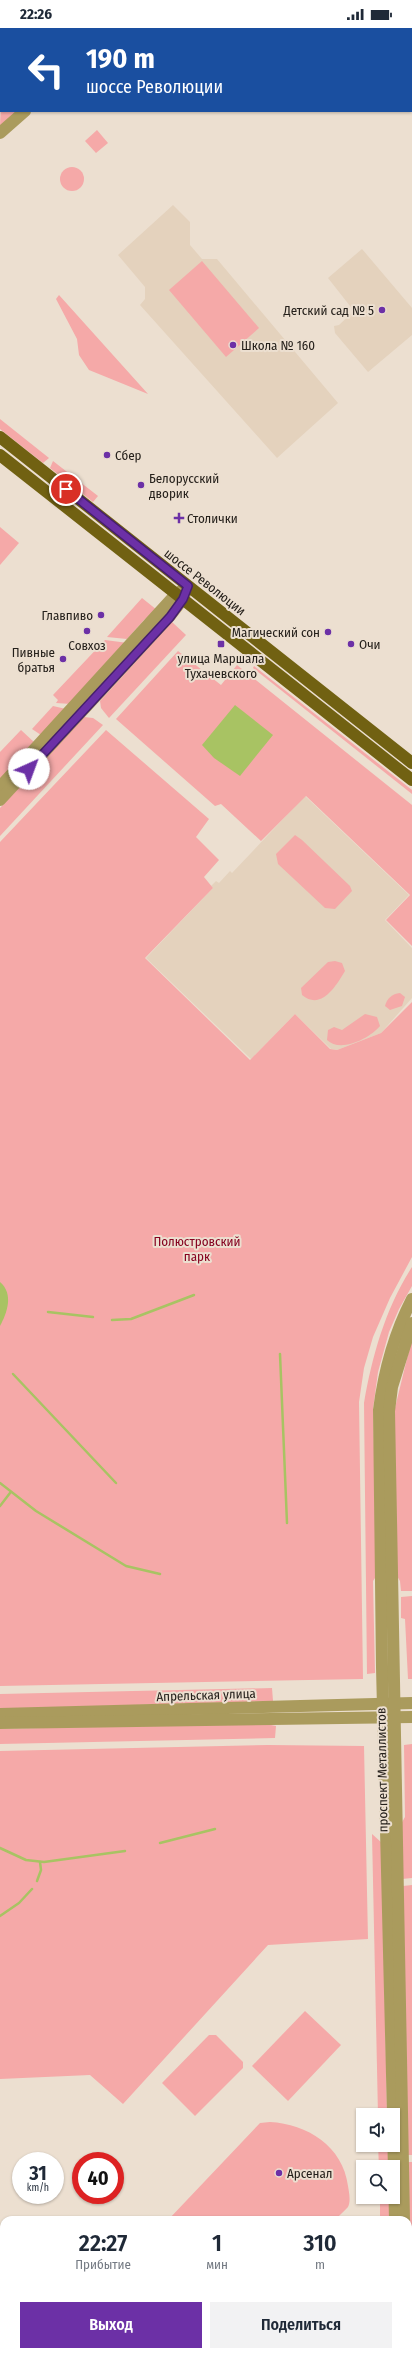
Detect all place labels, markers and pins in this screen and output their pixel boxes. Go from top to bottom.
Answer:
place label: Детский сад № 5 [283,303,374,318]
marker: Детский сад № 5 [377,305,387,315]
place label: Школа № 160 [241,338,315,353]
marker: Школа № 160 [228,340,238,350]
place label: Сбер [115,448,142,463]
marker: Сбер [102,450,112,460]
place label: Белорусский дворик [149,471,219,501]
pin [49,472,83,506]
marker: Белорусский дворик [136,480,146,490]
place label: Столички [187,511,238,526]
marker: Столички [174,513,184,523]
place label: Главпиво [42,608,93,623]
marker: Главпиво [96,610,106,620]
place label: Магический сон [232,625,320,640]
marker: Совхоз [82,626,92,636]
marker: Магический сон [323,627,333,637]
place label: Очи [359,637,381,652]
place label: Совхоз [68,638,106,653]
marker: улица Маршала Тухачевского [216,639,226,649]
marker: Очи [346,639,356,649]
place label: Пивные братья [12,645,55,675]
place label: улица Маршала Тухачевского [178,651,264,681]
marker: Пивные братья [58,654,68,664]
place label: Арсенал [287,2166,332,2181]
marker: Арсенал [274,2168,284,2178]

